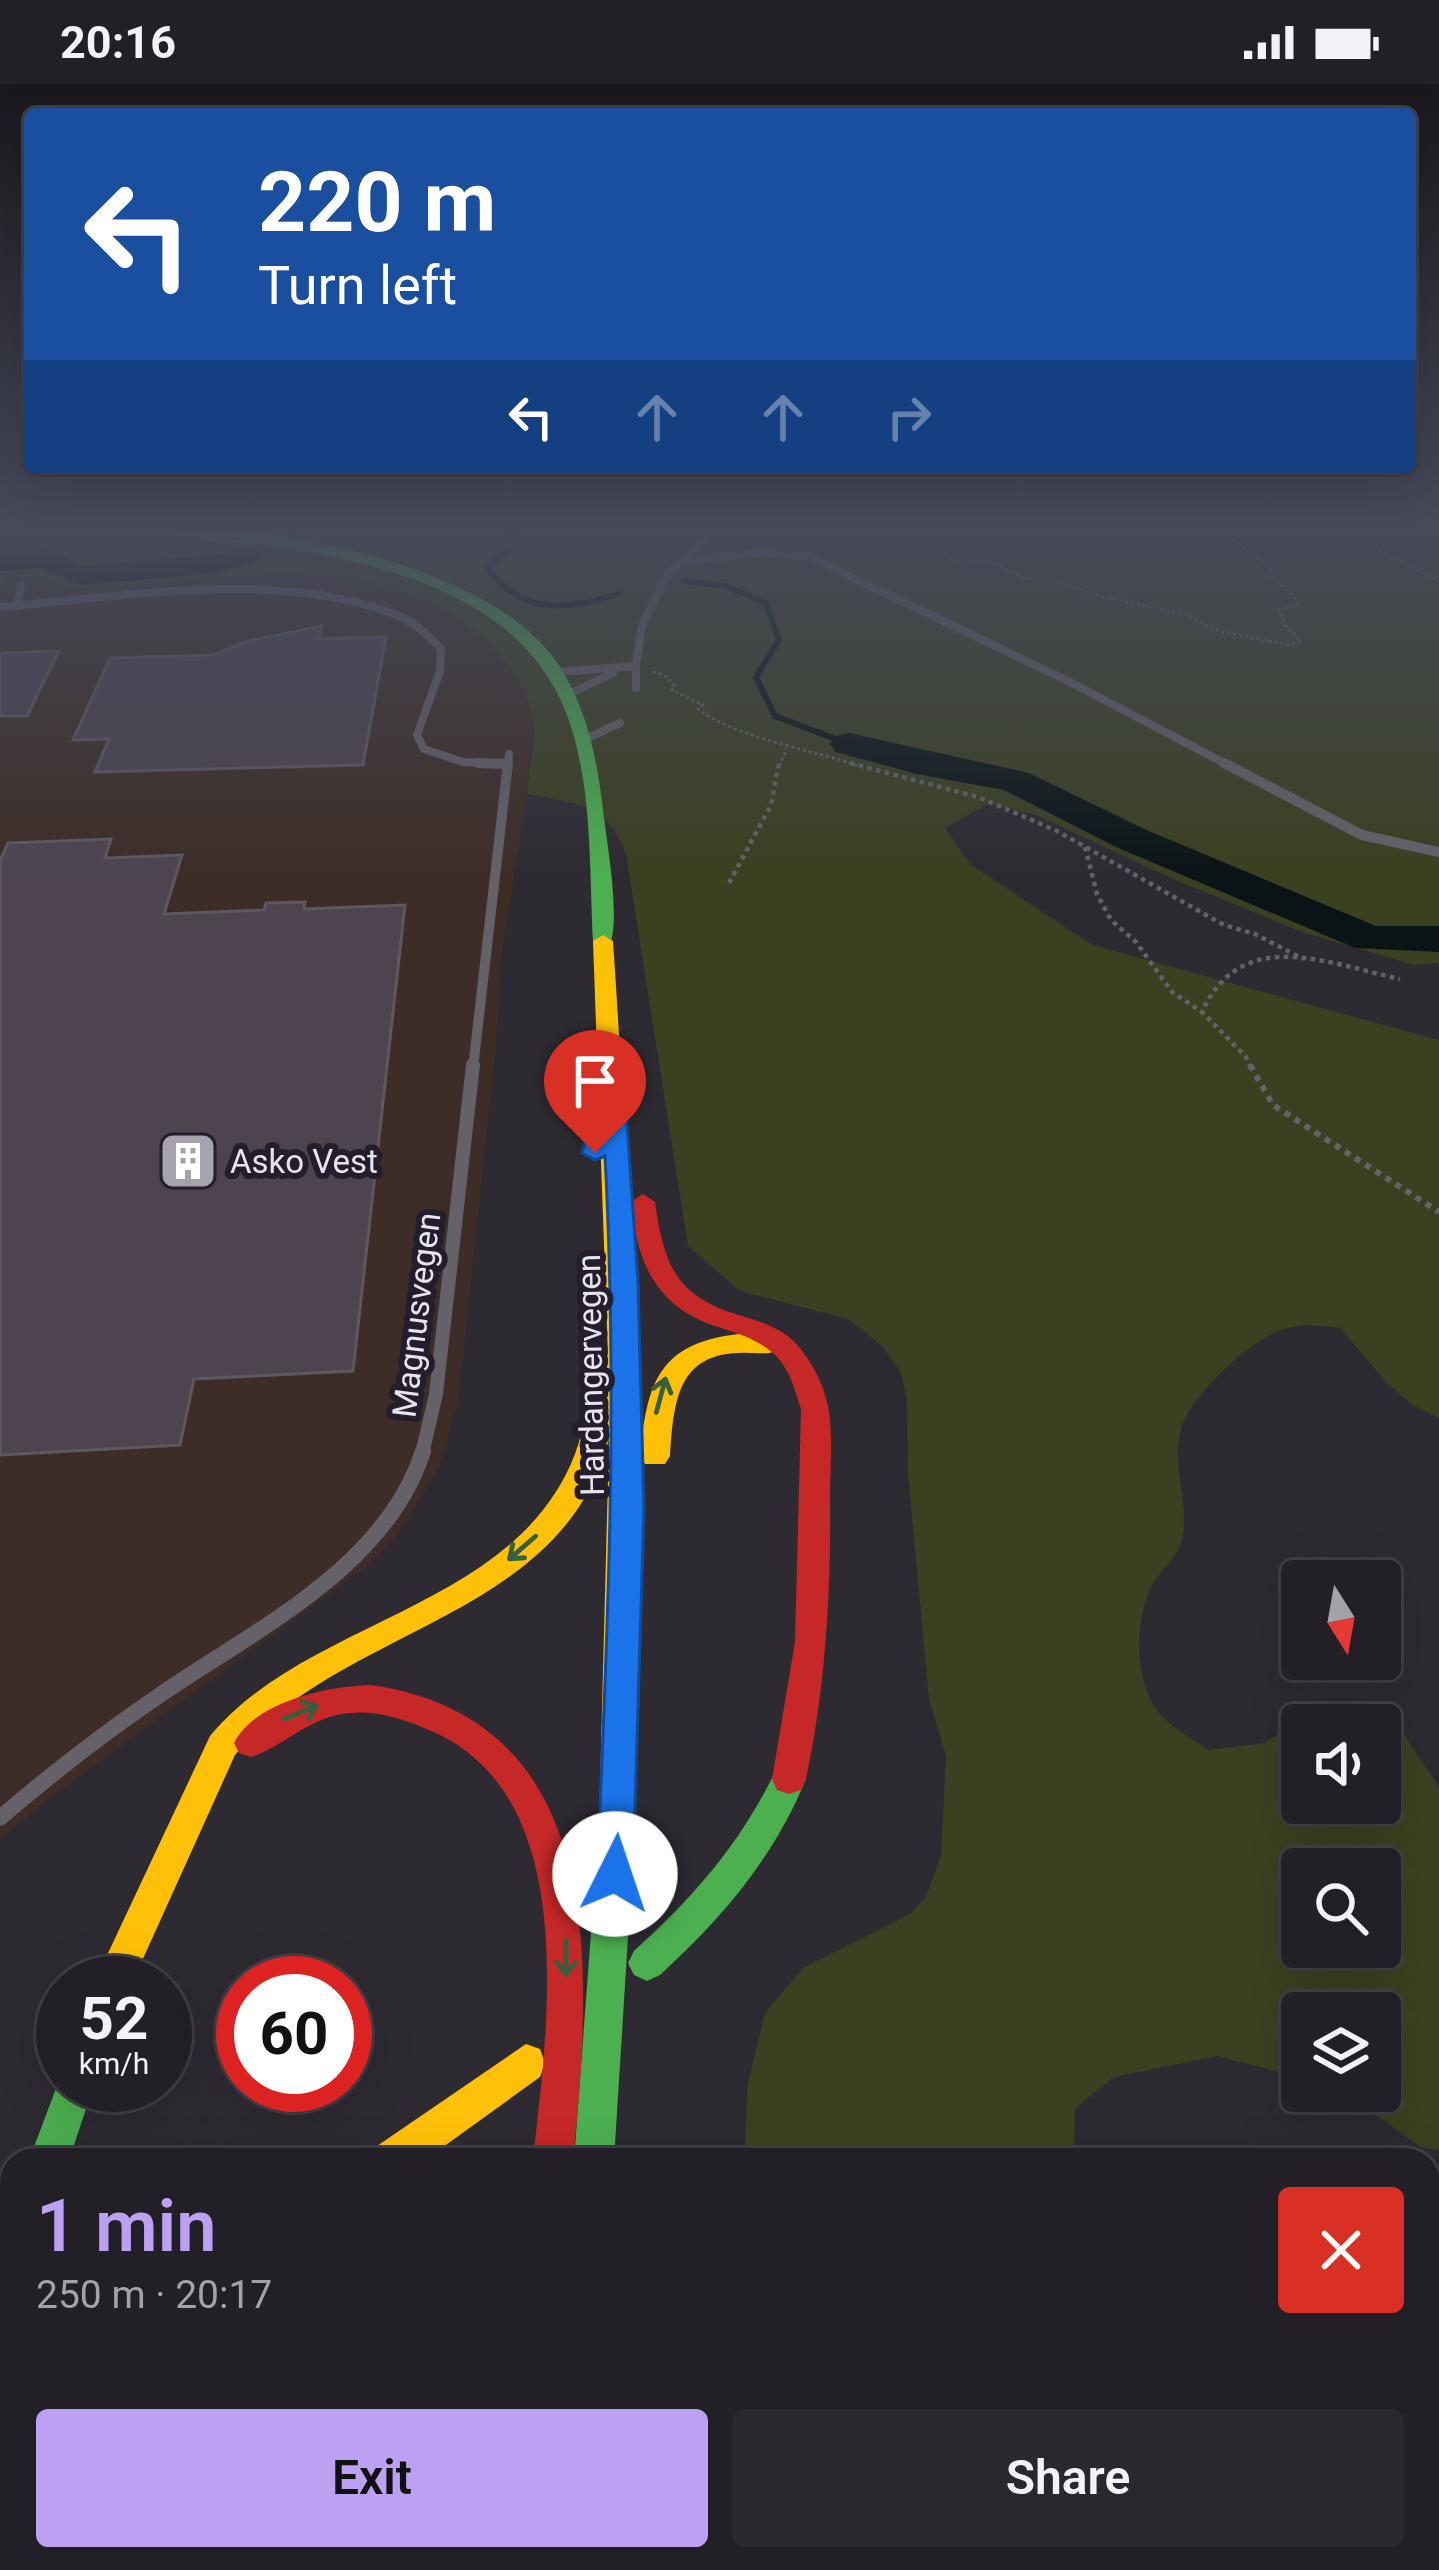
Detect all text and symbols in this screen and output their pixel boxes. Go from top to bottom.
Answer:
text: 20:16 [60,16,176,69]
text: 220 m [258,153,496,252]
icon: left [60,156,216,312]
text: Turn left [258,254,457,317]
icon: left [498,384,564,450]
icon: ahead [624,384,690,450]
icon: ahead [750,384,816,450]
icon: right [876,384,942,450]
pin [544,1030,646,1153]
icon: arrive [562,1048,628,1114]
building icon: Asko Vest [157,1130,219,1192]
place label: Asko Vest [230,1142,378,1181]
street label: Magnusvegen [385,1210,448,1420]
street label: Hardangervegen [569,1254,612,1496]
one-way arrow [651,1377,673,1415]
one-way arrow [507,1534,538,1561]
north arrow [1281,1560,1401,1680]
map controls [1281,1560,1401,2112]
one-way arrow [281,1700,318,1722]
button: sound [1281,1704,1401,1824]
position arrow [552,1811,678,1937]
button: search [1281,1848,1401,1968]
one-way arrow [554,1938,577,1977]
speed limit sign: 60 [216,1956,372,2112]
text: 52 [80,1983,148,2054]
button: layers [1281,1992,1401,2112]
text: km/h [79,2046,149,2081]
text: 1 min [36,2184,217,2269]
button: close [1278,2187,1404,2313]
text: 250 m · 20:17 [36,2272,272,2318]
button: Exit [36,2409,708,2547]
button: Share [732,2409,1404,2547]

